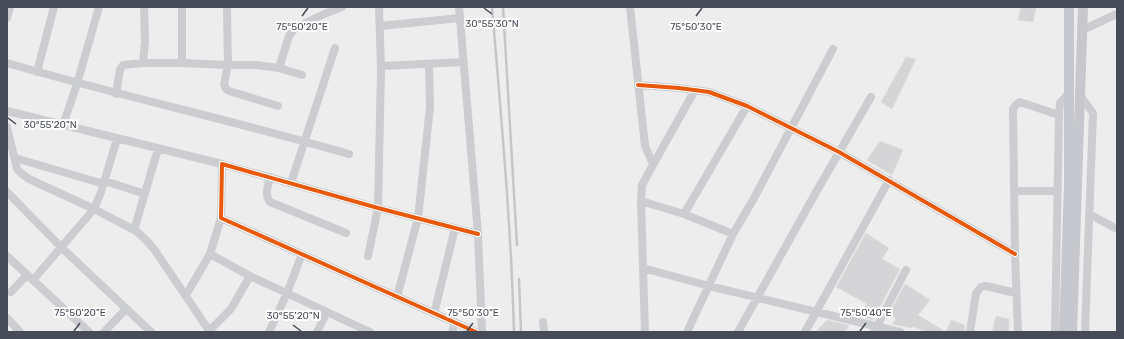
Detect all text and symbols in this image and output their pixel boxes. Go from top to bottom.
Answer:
text: 30°55'30"N [465,18,519,30]
text: 75°50'20"E [276,21,328,33]
text: 75°50'30"E [670,21,722,33]
text: 30°55'20"N [23,119,77,131]
text: 75°50'20"E [54,307,106,319]
text: 75°50'30"E [447,307,499,319]
text: 75°50'40"E [840,307,892,319]
text: 30°55'20"N [266,310,320,322]

